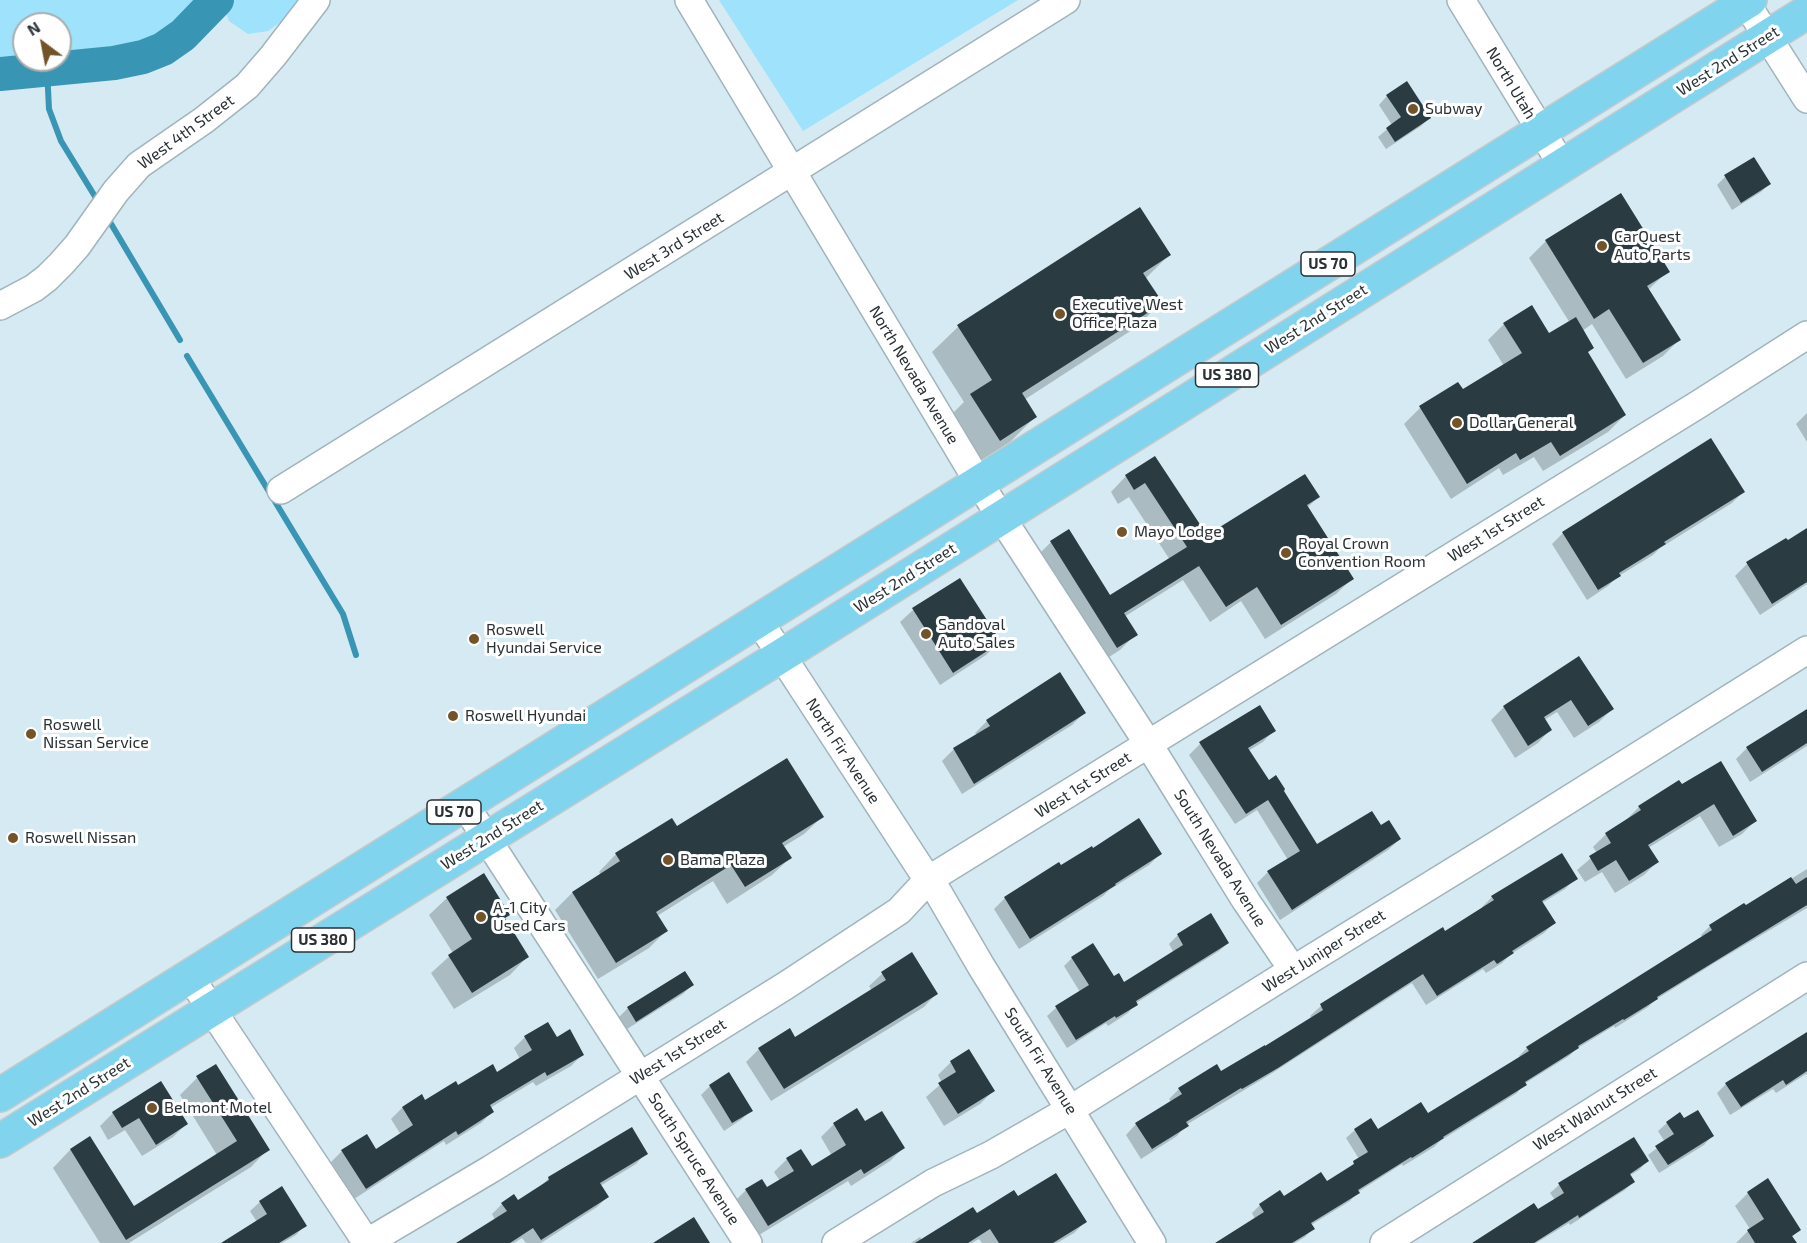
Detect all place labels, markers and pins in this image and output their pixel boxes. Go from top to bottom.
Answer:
place label: Subway [1425,99,1483,119]
marker: Subway [1406,102,1420,116]
place label: CarQuest Auto Parts [1614,227,1691,265]
marker: CarQuest Auto Parts [1595,239,1609,253]
place label: Executive West Office Plaza [1072,295,1183,333]
marker: Executive West Office Plaza [1053,307,1067,321]
place label: Dollar General [1469,413,1573,433]
marker: Dollar General [1450,416,1464,430]
place label: Mayo Lodge [1134,522,1222,542]
marker: Mayo Lodge [1115,525,1129,539]
place label: Royal Crown Convention Room [1298,534,1426,572]
marker: Royal Crown Convention Room [1279,546,1293,560]
place label: Sandoval Auto Sales [938,615,1015,653]
place label: Roswell Hyundai Service [486,620,602,658]
marker: Sandoval Auto Sales [919,627,933,641]
marker: Roswell Hyundai Service [467,632,481,646]
place label: Roswell Hyundai [465,706,586,726]
marker: Roswell Hyundai [446,709,460,723]
place label: Roswell Nissan Service [43,715,149,753]
marker: Roswell Nissan Service [24,727,38,741]
place label: Roswell Nissan [25,828,136,848]
marker: Roswell Nissan [6,831,20,845]
place label: Bama Plaza [680,850,765,870]
marker: Bama Plaza [661,853,675,867]
place label: A-1 City Used Cars [493,898,566,936]
marker: A-1 City Used Cars [474,910,488,924]
place label: Belmont Motel [164,1098,272,1118]
marker: Belmont Motel [145,1101,159,1115]

